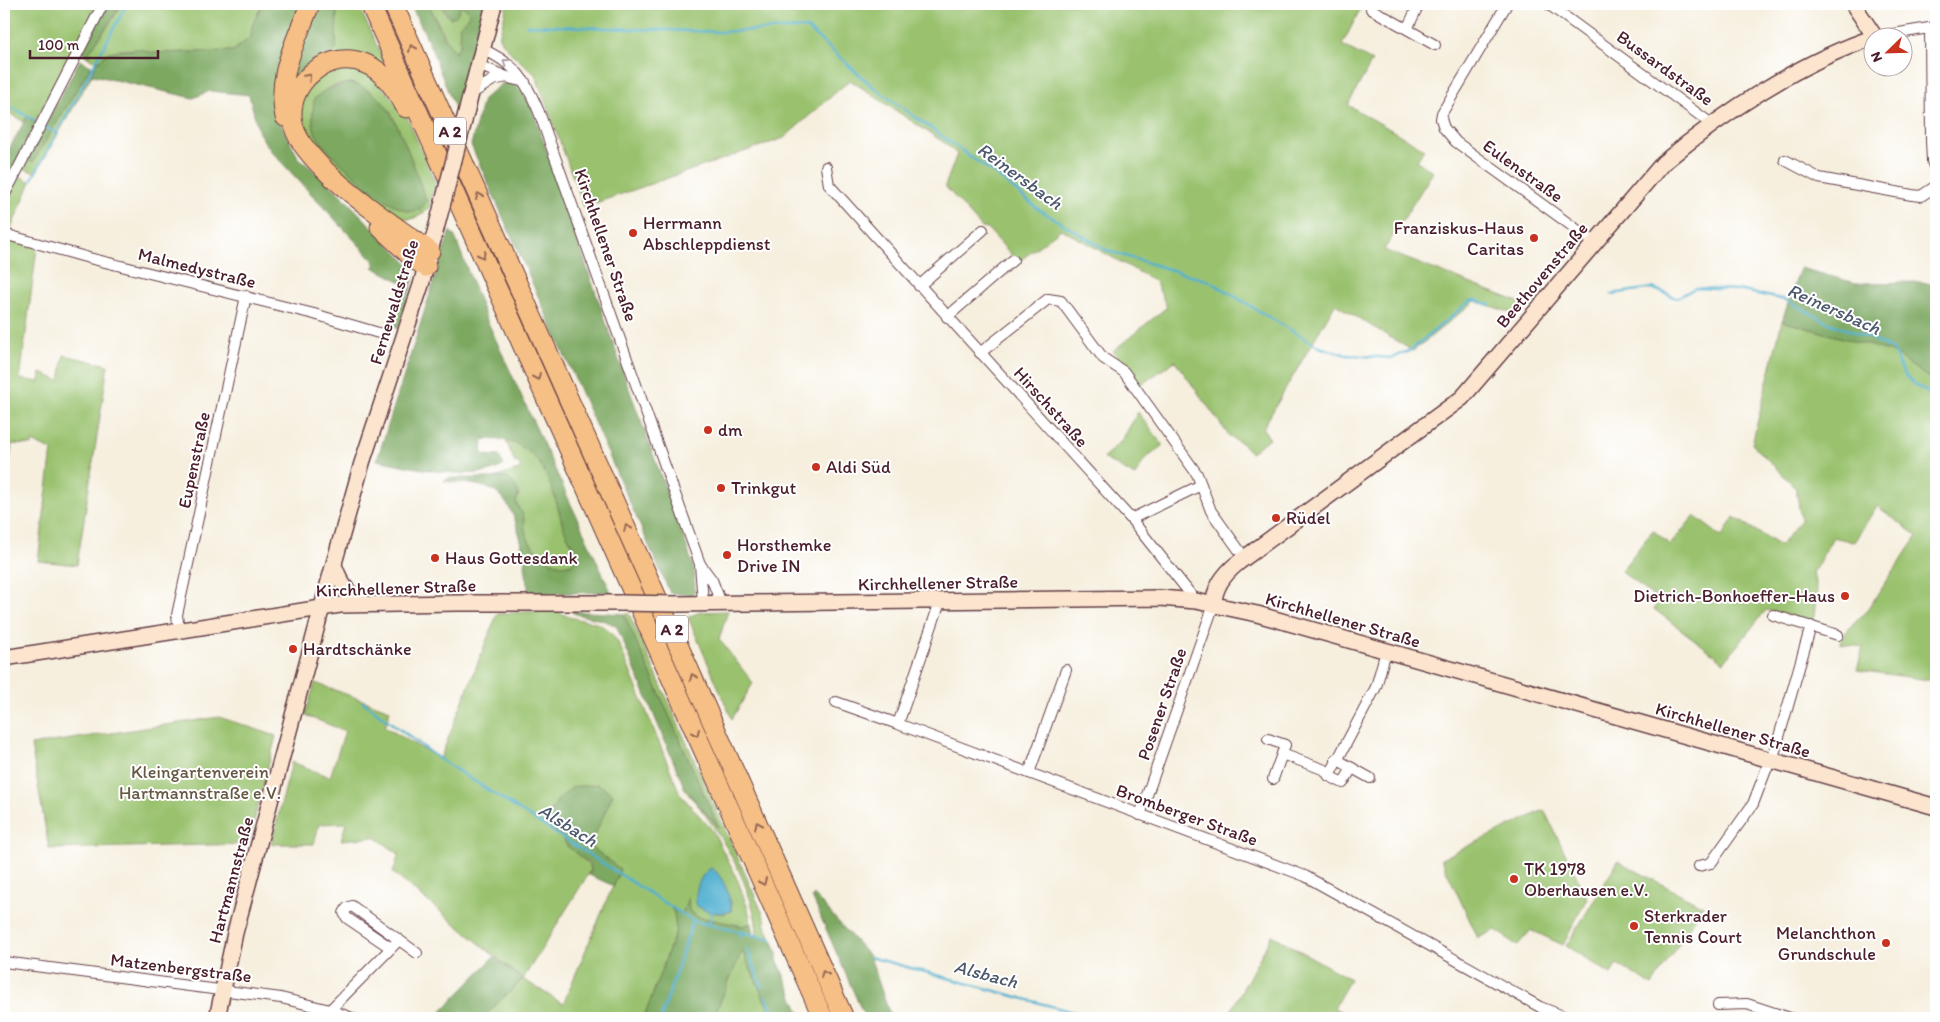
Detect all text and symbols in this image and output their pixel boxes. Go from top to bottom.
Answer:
street label: Bussardstraße [1612,25,1718,111]
scale bar [30,28,158,60]
north arrow [1862,28,1912,78]
text: 100 m [38,36,80,54]
one-way arrow [408,44,419,53]
text: N [1867,49,1886,65]
one-way arrow [502,59,512,68]
one-way arrow [302,74,311,83]
road number: A 2 [434,118,466,144]
street label: Eulenstraße [1479,135,1567,207]
water label: Reinersbach [973,137,1068,215]
street label: Kirchhellener Straße [570,166,642,324]
one-way arrow [474,192,485,201]
place label: Herrmann Abschleppdienst [643,212,771,255]
place label: Franziskus-Haus Caritas [1394,217,1524,260]
street label: Beethovenstraße [1491,218,1593,332]
marker: Herrmann Abschleppdienst [627,227,639,239]
marker: Franziskus-Haus Caritas [1528,232,1540,244]
street label: Fernewaldstraße [365,237,423,367]
street label: Malmedystraße [136,243,258,293]
one-way arrow [476,250,487,259]
water label: Reinersbach [1784,278,1885,340]
street label: Hirschstraße [1009,362,1093,452]
one-way arrow [531,372,542,381]
street label: Eupenstraße [173,410,215,510]
place label: dm [718,419,743,441]
marker: dm [702,424,714,436]
place label: Aldi Süd [826,456,891,478]
marker: Aldi Süd [810,461,822,473]
place label: Trinkgut [731,477,797,499]
marker: Trinkgut [715,482,727,494]
place label: Rüdel [1286,507,1330,529]
marker: Rüdel [1270,512,1282,524]
one-way arrow [622,524,633,533]
place label: Horsthemke Drive IN [737,534,831,577]
place label: Haus Gottesdank [445,547,578,569]
marker: Horsthemke Drive IN [721,549,733,561]
marker: Haus Gottesdank [429,552,441,564]
street label: Kirchhellener Straße [858,571,1018,595]
street label: Kirchhellener Straße [316,574,476,602]
place label: Dietrich-Bonhoeffer-Haus [1633,585,1835,607]
street label: Kirchhellener Straße [1263,587,1423,653]
marker: Dietrich-Bonhoeffer-Haus [1839,590,1851,602]
road number: A 2 [656,616,688,642]
place label: Hardtschänke [303,638,411,660]
marker: Hardtschänke [287,643,299,655]
street label: Posener Straße [1132,645,1192,763]
one-way arrow [688,673,699,682]
street label: Kirchhellener Straße [1653,697,1813,763]
one-way arrow [690,728,701,737]
park label: Kleingartenverein Hartmannstraße e.V. [119,761,281,804]
street label: Bromberger Straße [1113,779,1261,851]
water label: Alsbach [535,798,602,852]
street label: Hartmannstraße [204,814,258,946]
one-way arrow [754,821,765,830]
place label: TK 1978 Oberhausen e.V. [1524,858,1648,901]
marker: TK 1978 Oberhausen e.V. [1508,873,1520,885]
one-way arrow [756,877,767,886]
place label: Sterkrader Tennis Court [1644,905,1742,948]
marker: Sterkrader Tennis Court [1628,920,1640,932]
place label: Melanchthon Grundschule [1776,922,1876,965]
marker: Melanchthon Grundschule [1880,937,1892,949]
street label: Matzenbergstraße [109,948,253,988]
water label: Alsbach [952,955,1020,994]
one-way arrow [820,970,831,979]

